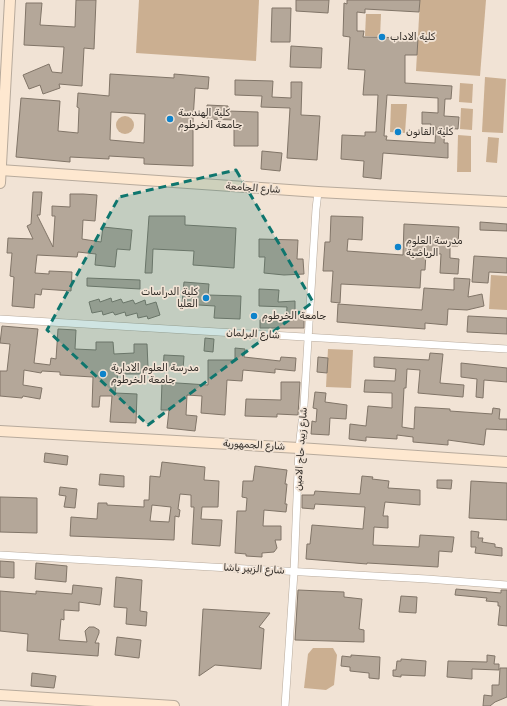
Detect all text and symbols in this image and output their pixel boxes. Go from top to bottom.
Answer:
place label: كلية الاداب [390,31,436,43]
marker: كلية الاداب [377,32,387,42]
place label: كلية الهندسة جامعة الخرطوم [178,107,242,131]
marker: كلية الهندسة جامعة الخرطوم [165,114,175,124]
place label: كلية القانون [406,126,454,138]
marker: كلية القانون [393,127,403,137]
street label: شارع الجامعة [225,180,281,197]
place label: مدرسة العلوم الرياضية [406,235,463,259]
marker: مدرسة العلوم الرياضية [393,242,403,252]
place label: كلية الدراسات العليا [141,286,198,310]
marker: كلية الدراسات العليا [201,293,211,303]
place label: جامعة الخرطوم [262,310,326,322]
marker: جامعة الخرطوم [249,311,259,321]
street label: شارع البرلمان [226,327,280,342]
place label: مدرسة العلوم الادارية جامعة الخرطوم [111,362,199,386]
marker: مدرسة العلوم الادارية جامعة الخرطوم [98,369,108,379]
street label: شارع زبيد حاج الامين [292,407,311,491]
street label: شارع الجمهورية [222,437,286,454]
street label: شارع الزبير باشا [223,561,285,578]

